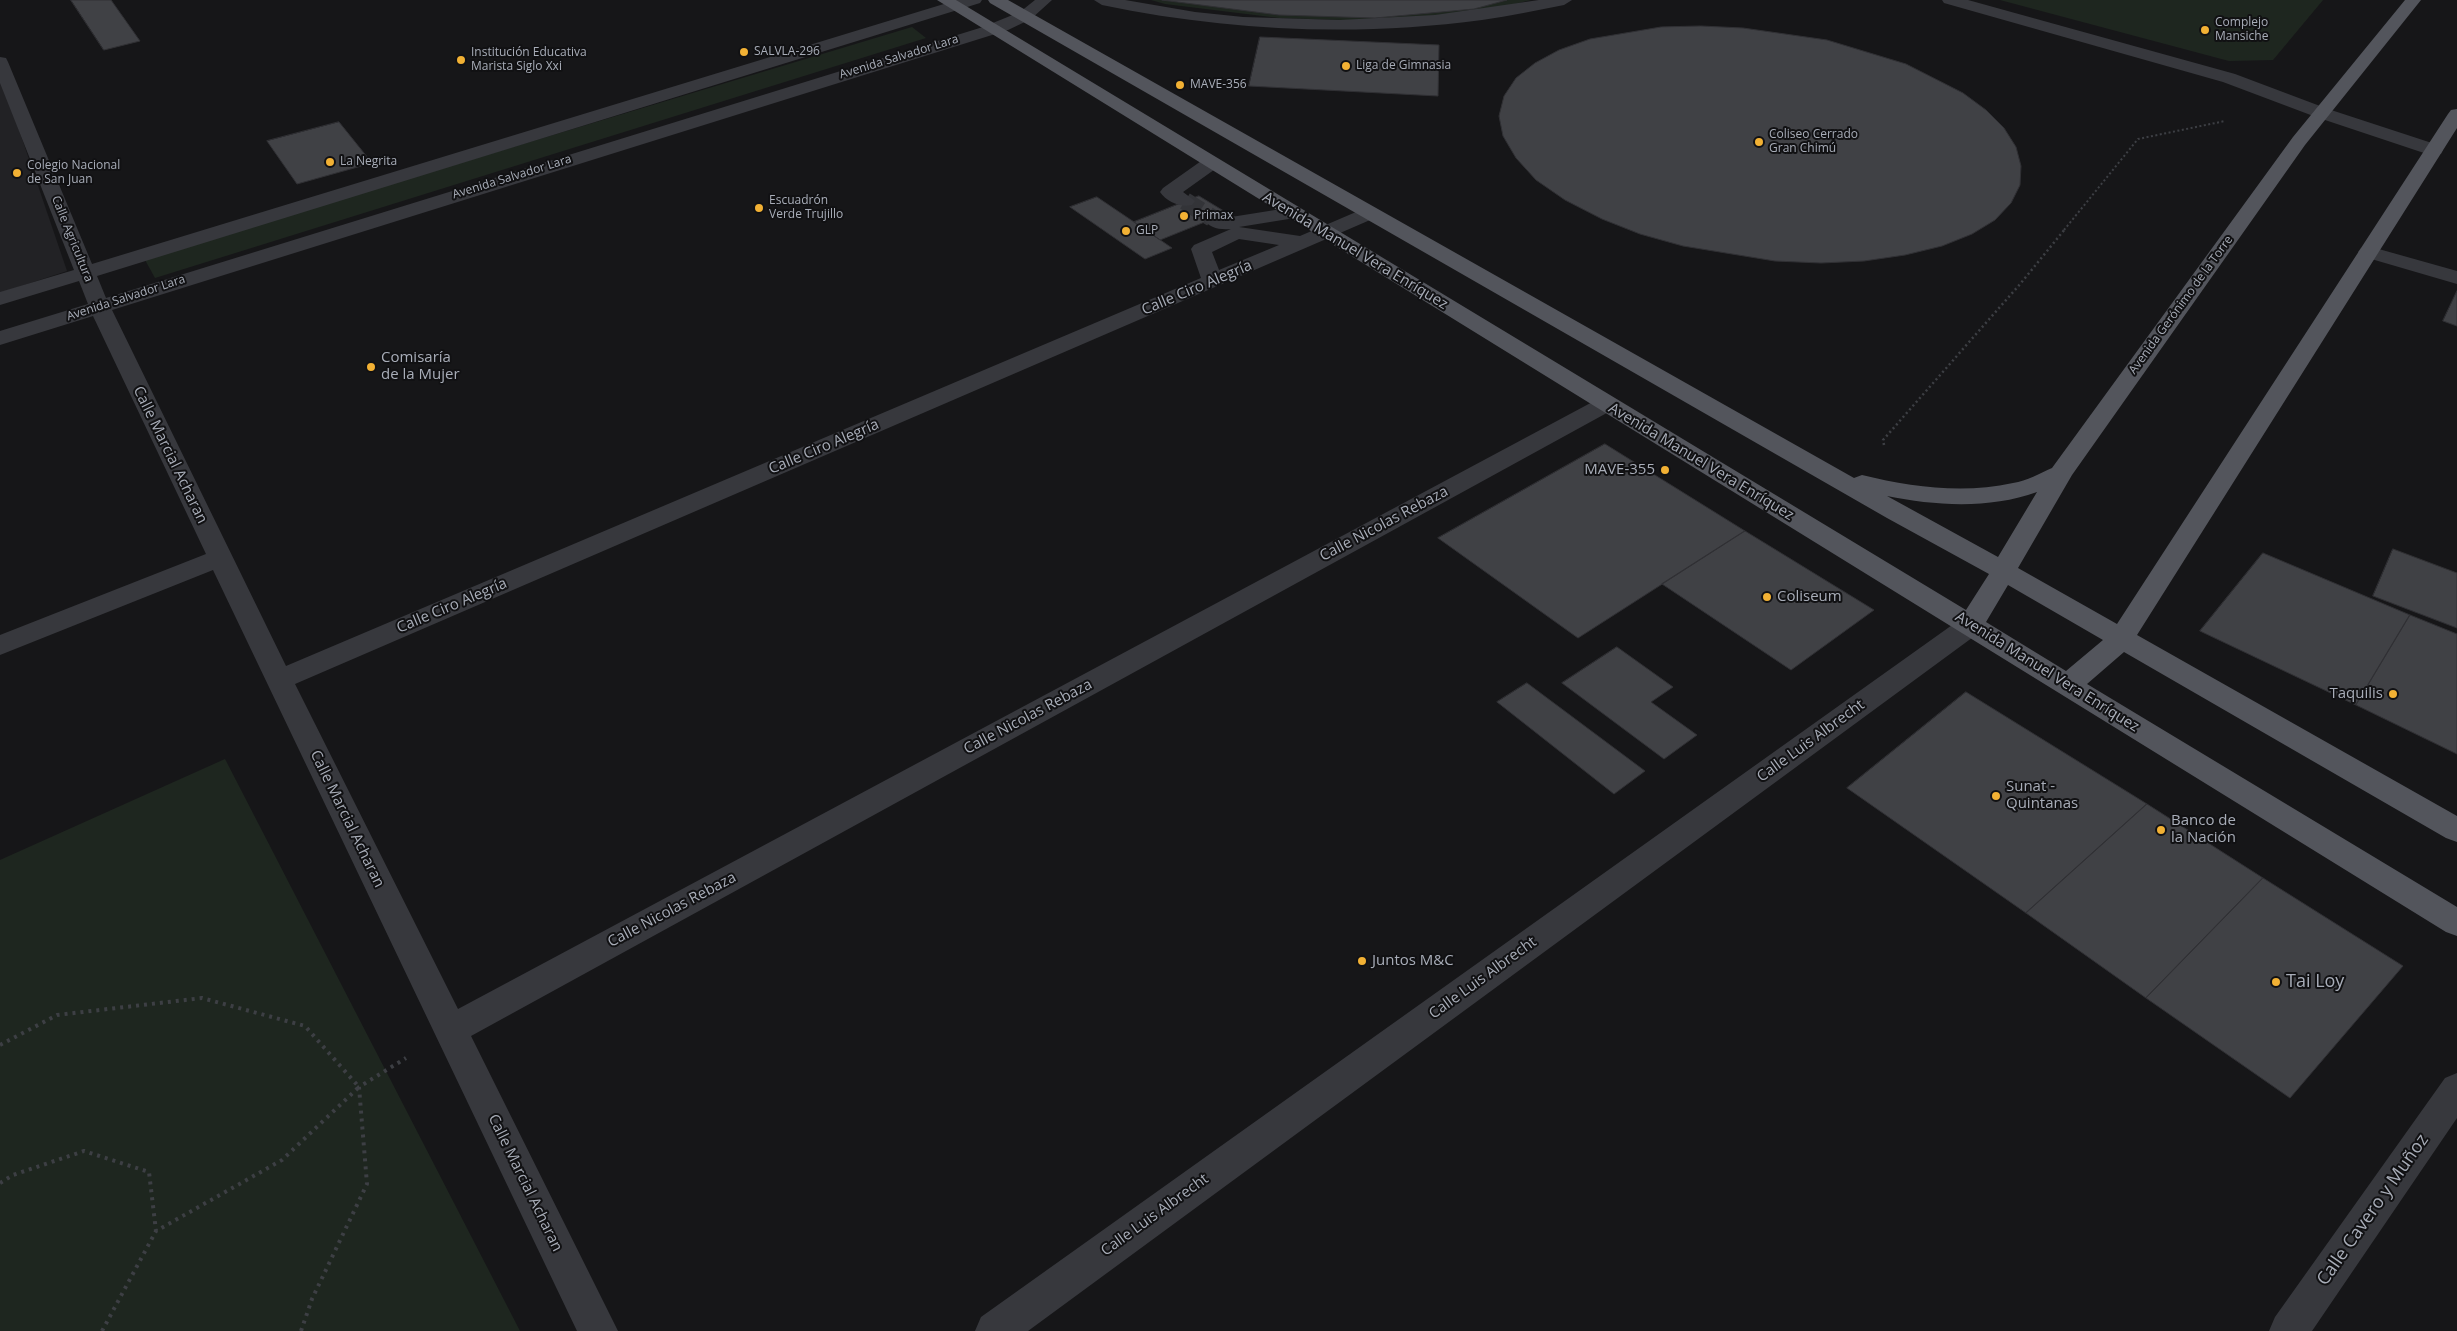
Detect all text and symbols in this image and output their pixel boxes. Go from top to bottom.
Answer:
place label: Complejo Mansiche [2215,16,2268,44]
marker: Complejo Mansiche [2199,24,2211,36]
street label: Avenida Salvador Lara [838,32,960,82]
place label: SALVLA-296 [754,45,820,59]
place label: Institución Educativa Marista Siglo Xxi [471,46,587,74]
marker: SALVLA-296 [738,46,750,58]
marker: Institución Educativa Marista Siglo Xxi [455,54,467,66]
place label: Liga de Gimnasia [1356,59,1451,73]
marker: Liga de Gimnasia [1340,60,1352,72]
place label: MAVE-356 [1190,78,1247,92]
marker: MAVE-356 [1174,79,1186,91]
place label: Coliseo Cerrado Gran Chimú [1769,128,1858,156]
marker: Coliseo Cerrado Gran Chimú [1753,136,1765,148]
street label: Avenida Salvador Lara [451,152,573,202]
place label: La Negrita [340,155,397,169]
marker: La Negrita [324,156,336,168]
place label: Colegio Nacional de San Juan [27,159,120,187]
marker: Colegio Nacional de San Juan [11,167,23,179]
street label: Avenida Manuel Vera Enríquez [1259,188,1451,314]
street label: Calle Agricultura [48,194,96,284]
place label: Escuadrón Verde Trujillo [769,194,843,222]
marker: Escuadrón Verde Trujillo [753,202,765,214]
place label: Primax [1194,209,1233,223]
marker: Primax [1178,210,1190,222]
place label: GLP [1136,224,1158,238]
marker: GLP [1120,225,1132,237]
street label: Avenida Gerónimo de la Torre [2126,233,2236,377]
street label: Calle Ciro Alegría [1139,257,1255,319]
street label: Avenida Salvador Lara [65,272,187,324]
place label: Comisaría de la Mujer [381,349,460,384]
marker: Comisaría de la Mujer [365,361,377,373]
street label: Calle Marcial Acharan [129,383,211,527]
street label: Avenida Manuel Vera Enríquez [1605,399,1797,525]
street label: Calle Ciro Alegría [766,416,882,478]
place label: MAVE-355 [1584,461,1655,479]
marker: MAVE-355 [1659,464,1671,476]
street label: Calle Nicolas Rebaza [1317,483,1451,565]
street label: Calle Ciro Alegría [394,575,510,637]
place label: Coliseum [1777,588,1842,606]
marker: Coliseum [1761,591,1773,603]
street label: Avenida Manuel Vera Enríquez [1952,608,2142,736]
street label: Calle Nicolas Rebaza [961,676,1095,758]
place label: Taquilis [2330,685,2383,703]
marker: Taquilis [2387,688,2399,700]
street label: Calle Luis Albrecht [1754,696,1868,786]
street label: Calle Marcial Acharan [306,747,388,891]
place label: Sunat - Quintanas [2006,778,2078,813]
marker: Sunat - Quintanas [1990,790,2002,802]
place label: Banco de la Nación [2171,812,2236,847]
marker: Banco de la Nación [2155,824,2167,836]
street label: Calle Nicolas Rebaza [605,869,739,951]
street label: Calle Luis Albrecht [1426,933,1540,1023]
place label: Juntos M&C [1372,952,1454,970]
marker: Juntos M&C [1356,955,1368,967]
place label: Tai Loy [2286,971,2344,993]
marker: Tai Loy [2270,976,2282,988]
street label: Calle Marcial Acharan [484,1111,566,1255]
street label: Calle Cavero y Muñoz [2313,1130,2433,1290]
street label: Calle Luis Albrecht [1098,1170,1212,1260]

